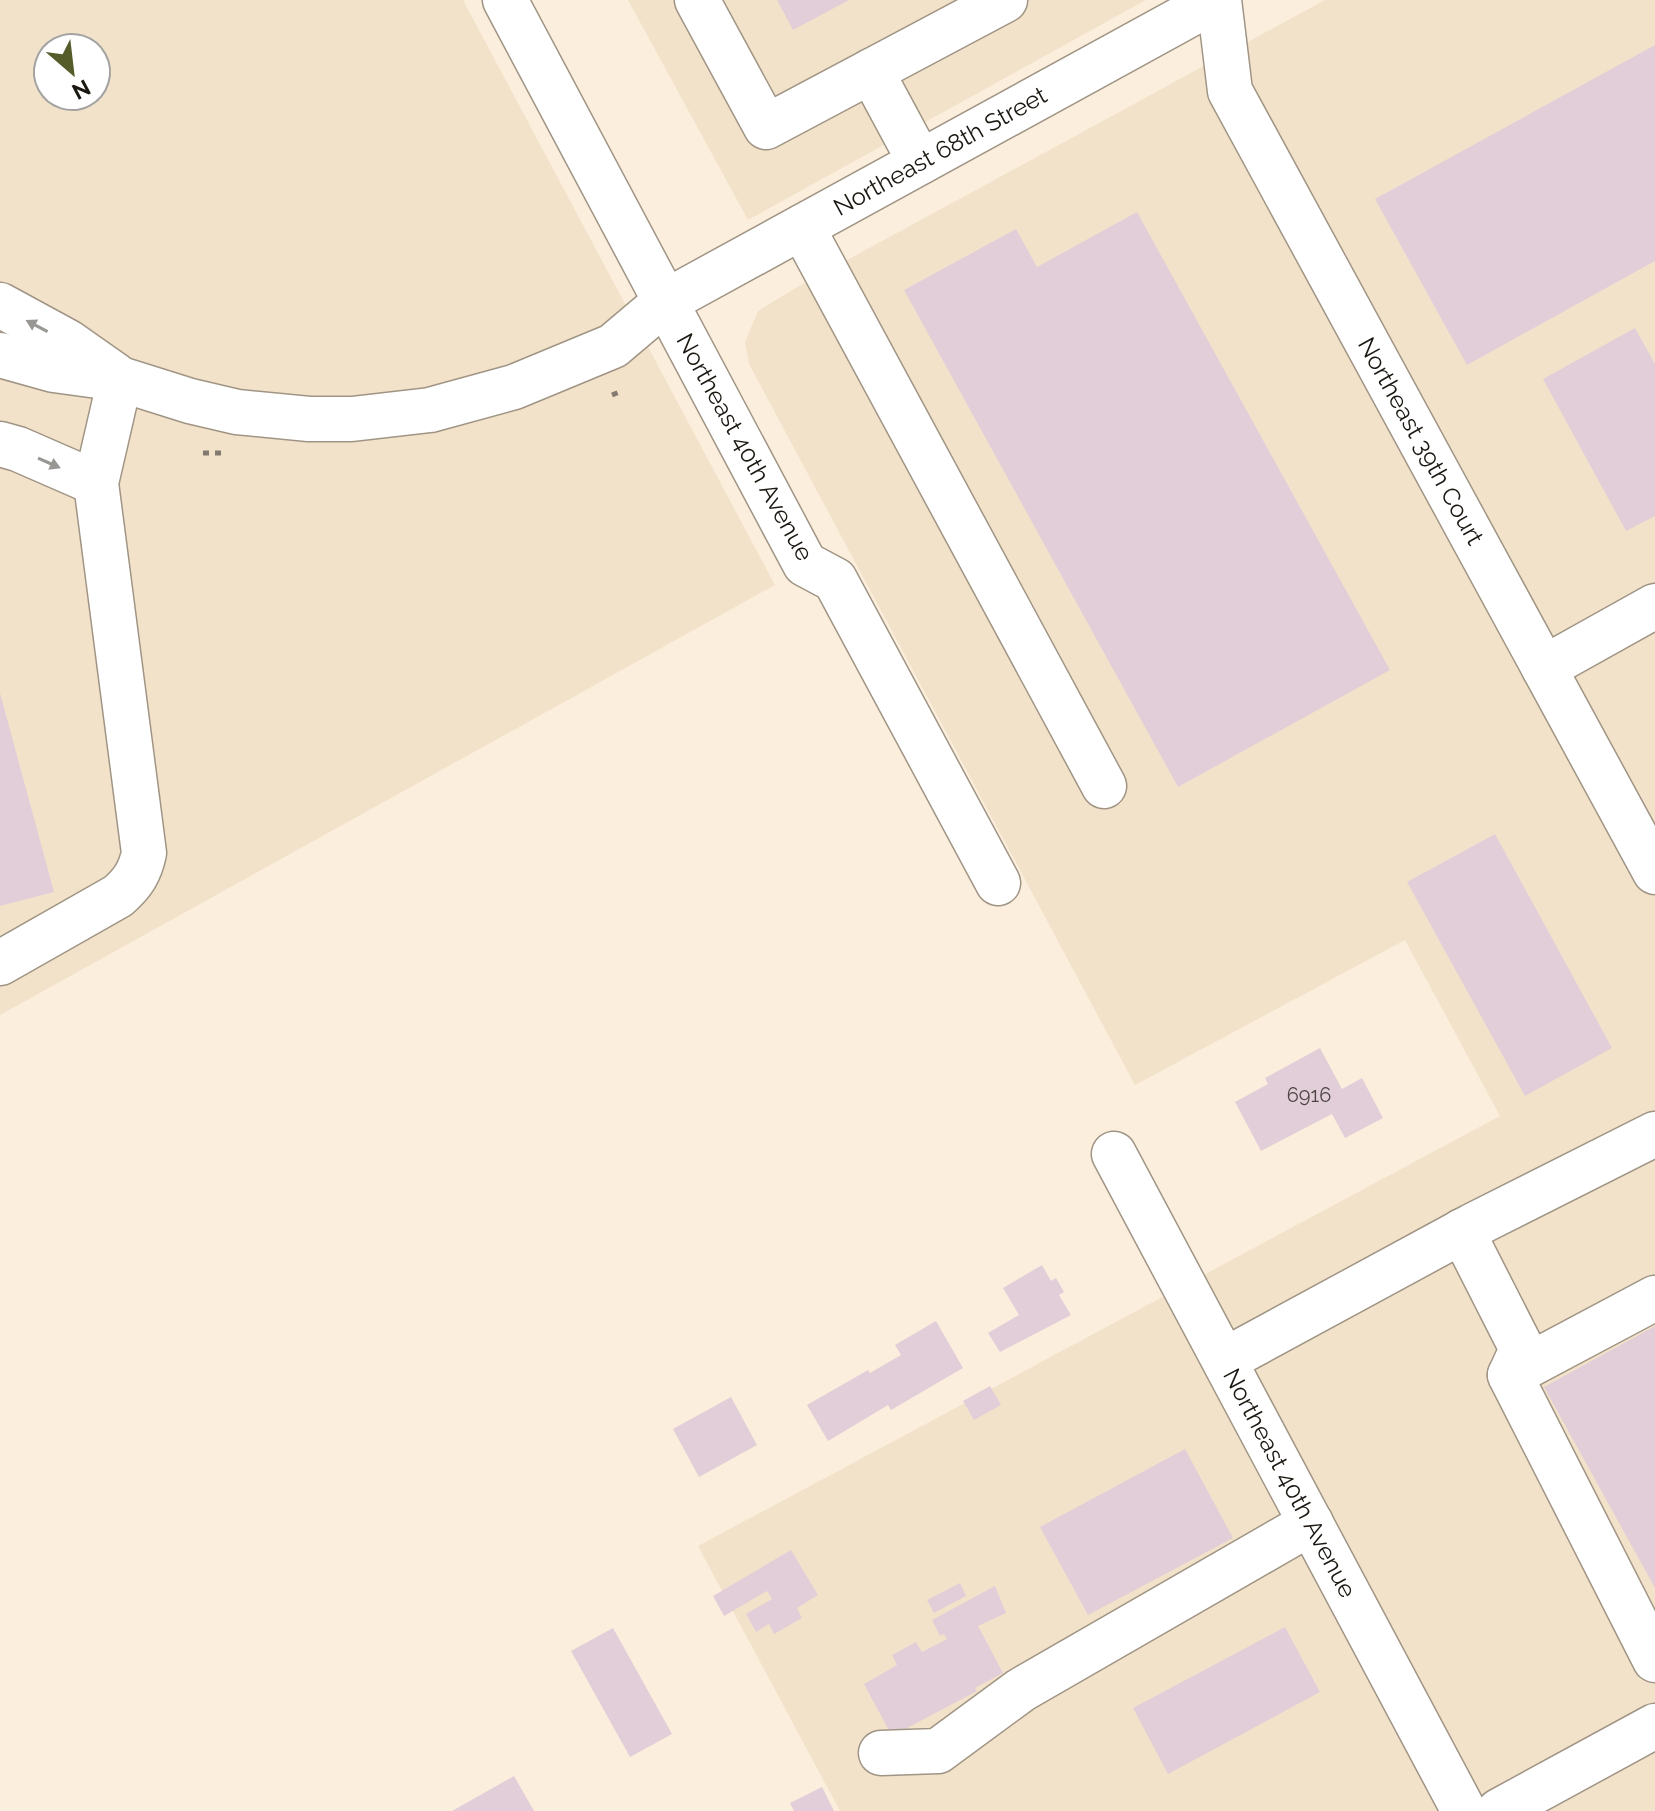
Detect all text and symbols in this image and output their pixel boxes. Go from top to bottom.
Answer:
north arrow [32,32,112,112]
text: N [68,74,95,105]
street label: Northeast 68th Street [828,80,1052,222]
one-way arrow [26,319,48,333]
street label: Northeast 40th Avenue [670,328,820,566]
street label: Northeast 39th Court [1352,332,1490,550]
one-way arrow [37,456,61,469]
house number: 6916 [1287,1083,1331,1107]
street label: Northeast 40th Avenue [1217,1363,1363,1603]

